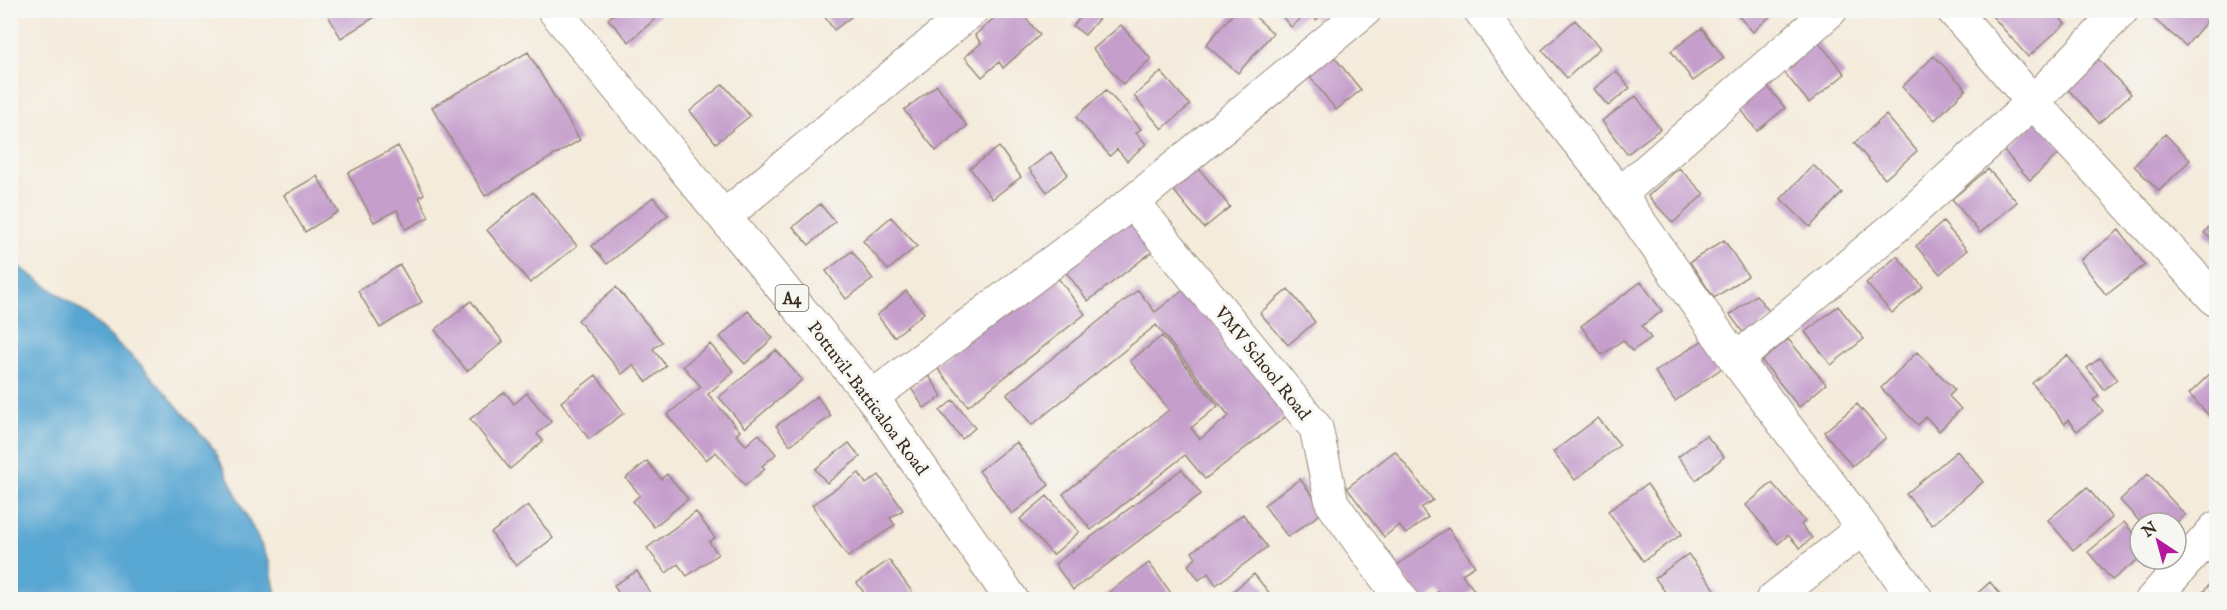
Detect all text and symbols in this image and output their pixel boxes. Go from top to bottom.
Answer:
road number: A4 [776,285,808,311]
street label: VMV School Road [1208,302,1315,426]
street label: Pottuvil-Batticaloa Road [801,317,932,481]
north arrow [2128,511,2188,571]
text: N [2138,518,2162,543]

